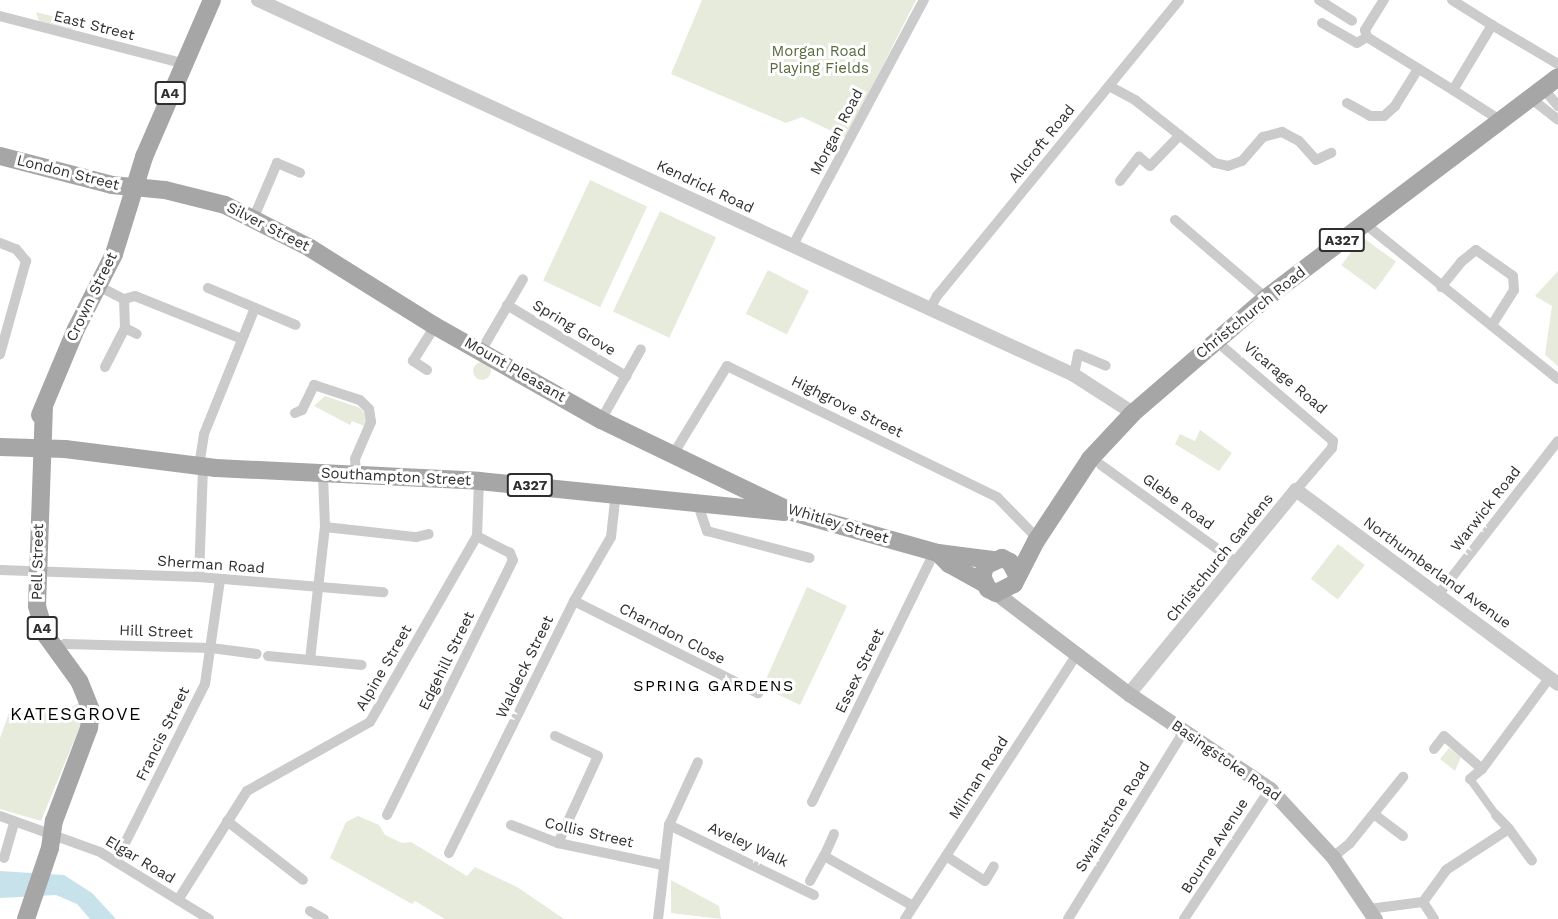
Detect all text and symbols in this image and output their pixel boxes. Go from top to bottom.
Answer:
street label: East Street [52,7,136,45]
park label: Morgan Road Playing Fields [769,42,869,77]
road number: A4 [154,82,186,104]
street label: Morgan Road [807,86,867,178]
street label: Allcroft Road [1005,101,1079,187]
street label: London Street [15,152,121,194]
street label: Kendrick Road [653,157,757,217]
street label: Silver Street [224,198,312,256]
road number: A327 [1318,229,1366,251]
street label: Crown Street [63,249,121,345]
street label: Christchurch Road [1192,263,1310,363]
street label: Spring Grove [529,296,619,360]
street label: Mount Pleasant [461,334,569,406]
street label: Vicarage Road [1240,338,1330,418]
street label: Highgrove Street [788,372,906,442]
street label: Warwick Road [1447,463,1525,555]
street label: Southampton Street [320,464,472,490]
street label: Glebe Road [1139,470,1217,534]
road number: A327 [506,474,554,496]
street label: Christchurch Gardens [1163,490,1277,626]
street label: Whitley Street [785,500,891,548]
street label: Northumberland Avenue [1359,513,1515,633]
street label: Pell Street [28,523,48,601]
street label: Sherman Road [157,552,265,578]
street label: Charndon Close [616,599,728,669]
street label: Edgehill Street [415,608,479,714]
street label: Waldeck Street [492,613,558,721]
road number: A4 [26,617,58,639]
street label: Hill Street [118,622,194,642]
street label: Alpine Street [352,622,416,714]
street label: Essex Street [832,626,888,716]
district label: SPRING GARDENS [633,676,795,696]
street label: Francis Street [132,684,194,784]
district label: KATESGROVE [10,703,142,725]
street label: Basingstoke Road [1168,717,1284,805]
street label: Milman Road [946,733,1012,823]
street label: Swainstone Road [1072,759,1154,875]
street label: Bourne Avenue [1177,795,1253,897]
street label: Collis Street [543,814,635,852]
street label: Aveley Walk [705,818,791,872]
street label: Elgar Road [102,832,178,888]

